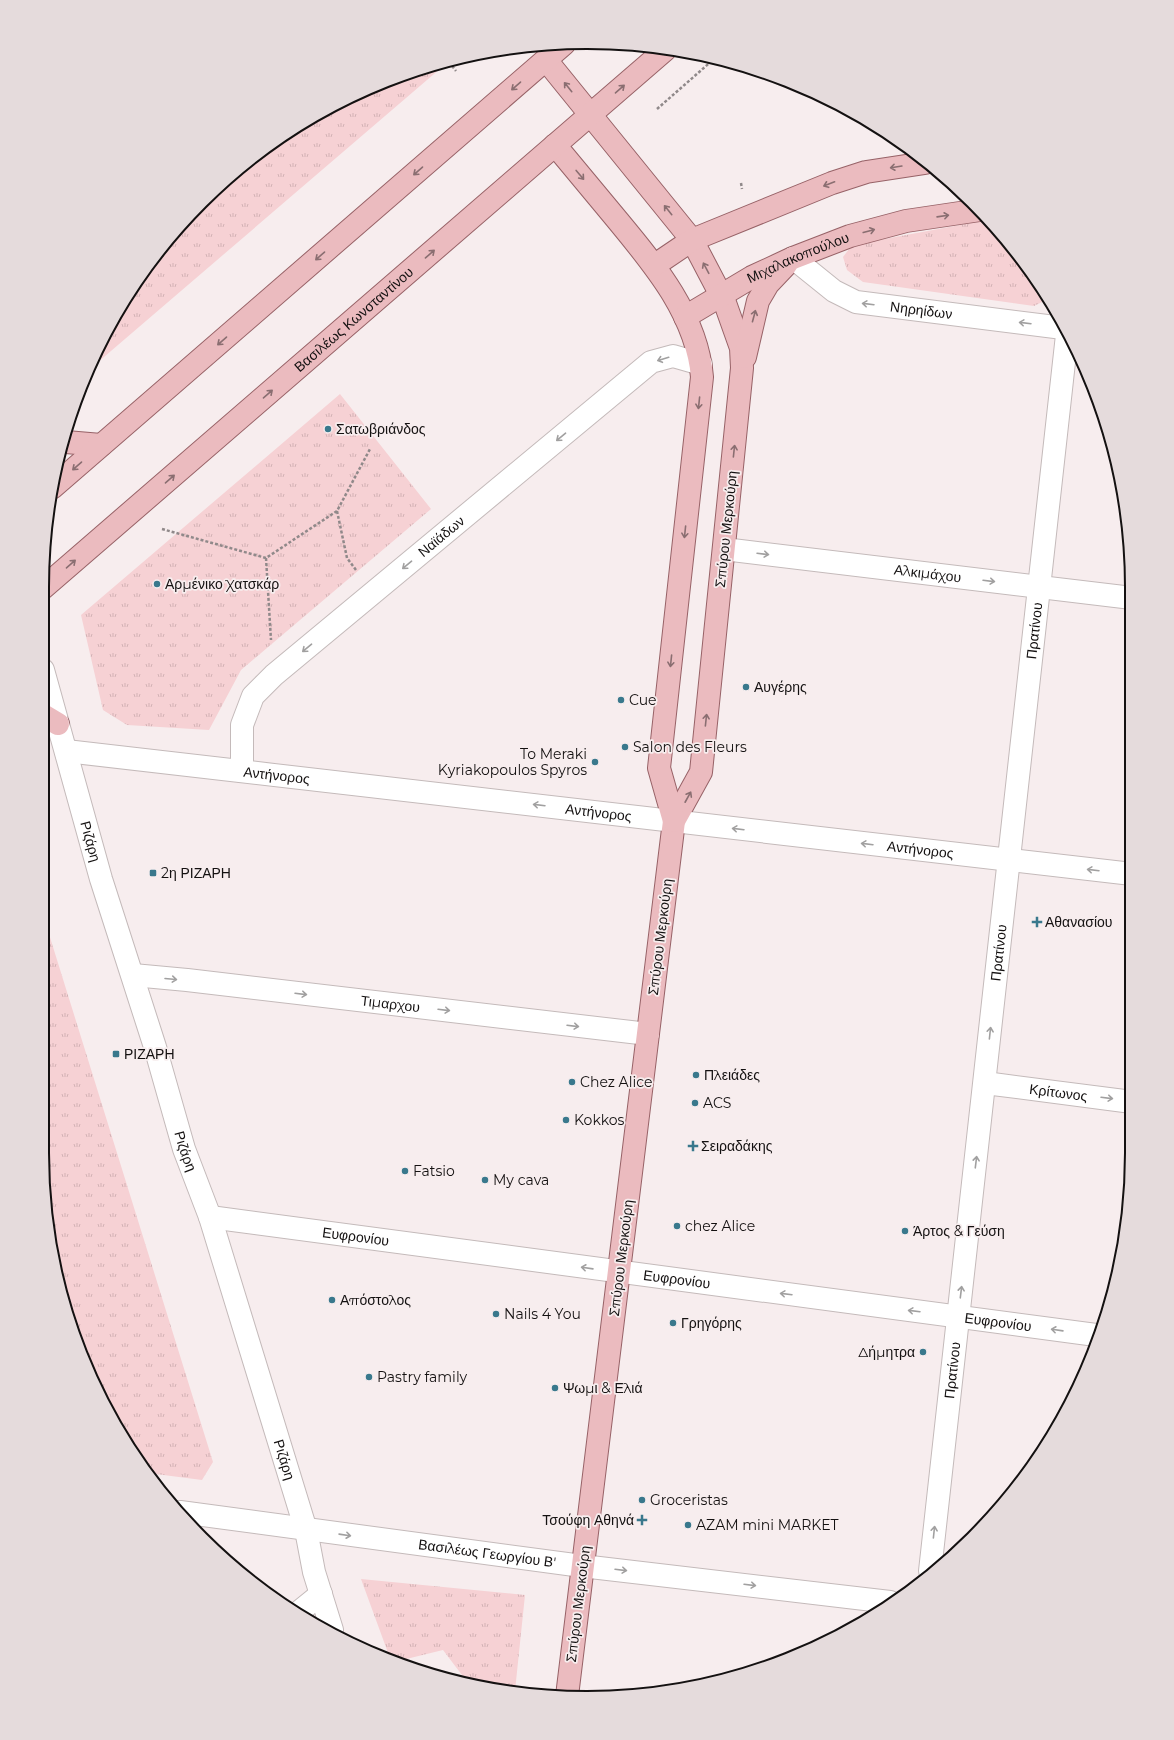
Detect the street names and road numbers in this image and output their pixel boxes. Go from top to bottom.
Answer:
street label: Μιχαλακοπούλου [744,228,852,287]
street label: Βασιλέως Κωνσταντίνου [290,263,417,376]
street label: Νηρηίδων [889,297,953,323]
street label: Σπύρου Μερκούρη [711,470,741,588]
street label: Ναϊάδων [414,512,468,561]
street label: Αλκιμάχου [893,560,962,586]
street label: Πρατίνου [1022,601,1046,660]
street label: Αντήνορος [242,763,311,788]
street label: Αντήνορος [564,800,633,825]
street label: Ριζάρη [76,819,105,864]
street label: Αντήνορος [886,837,955,862]
street label: Σπύρου Μερκούρη [644,878,676,996]
street label: Πρατίνου [986,923,1011,982]
street label: Τιμαρχου [360,991,421,1016]
street label: Κρίτωνος [1028,1080,1089,1105]
street label: Ριζάρη [170,1129,201,1174]
street label: Σπύρου Μερκούρη [605,1199,637,1317]
street label: Ευφρονίου [321,1223,390,1250]
street label: Ευφρονίου [642,1266,711,1293]
street label: Ευφρονίου [963,1309,1033,1335]
street label: Πρατίνου [940,1341,964,1400]
street label: Ριζάρη [270,1437,299,1482]
street label: Βασιλέως Γεωργίου Β' [417,1535,557,1571]
street label: Σπύρου Μερκούρη [562,1545,594,1663]

